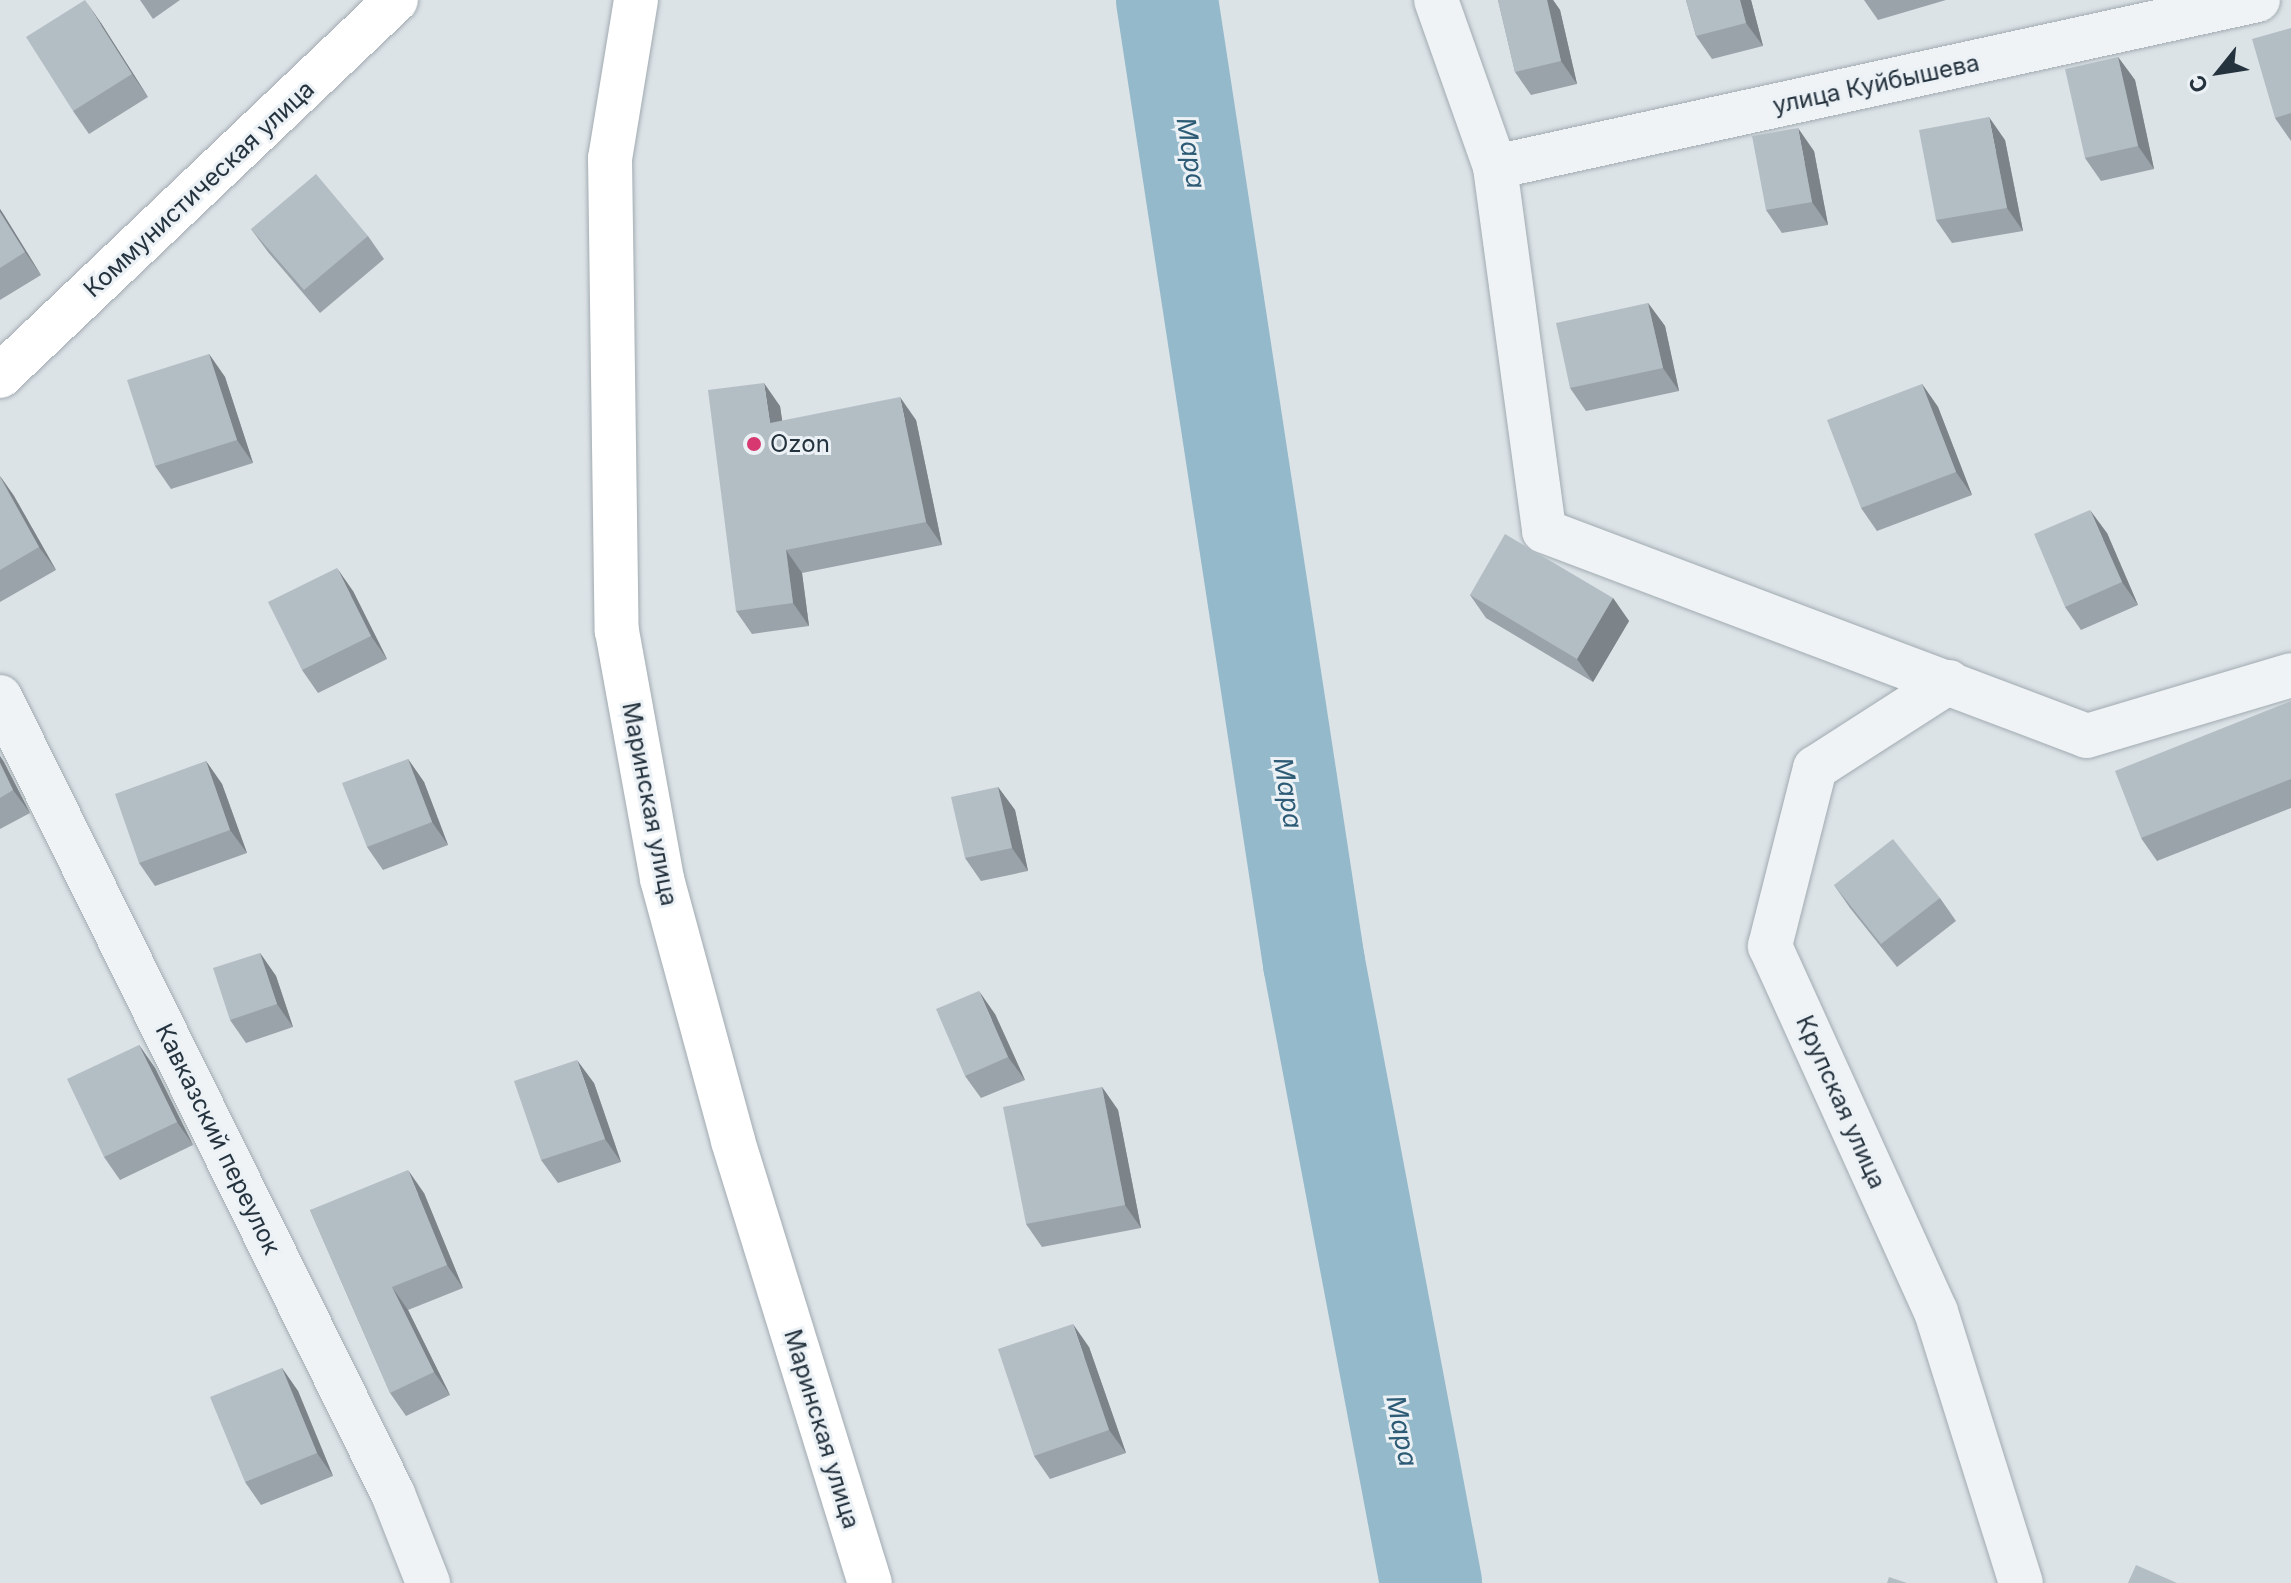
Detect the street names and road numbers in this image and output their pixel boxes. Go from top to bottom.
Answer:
street label: улица Куйбышева [1770,48,1982,120]
street label: Коммунистическая улица [78,75,320,303]
street label: Маринская улица [616,700,684,908]
street label: Крупская улица [1790,1011,1892,1193]
street label: Кавказский переулок [150,1019,286,1259]
street label: Маринская улица [778,1326,866,1532]

